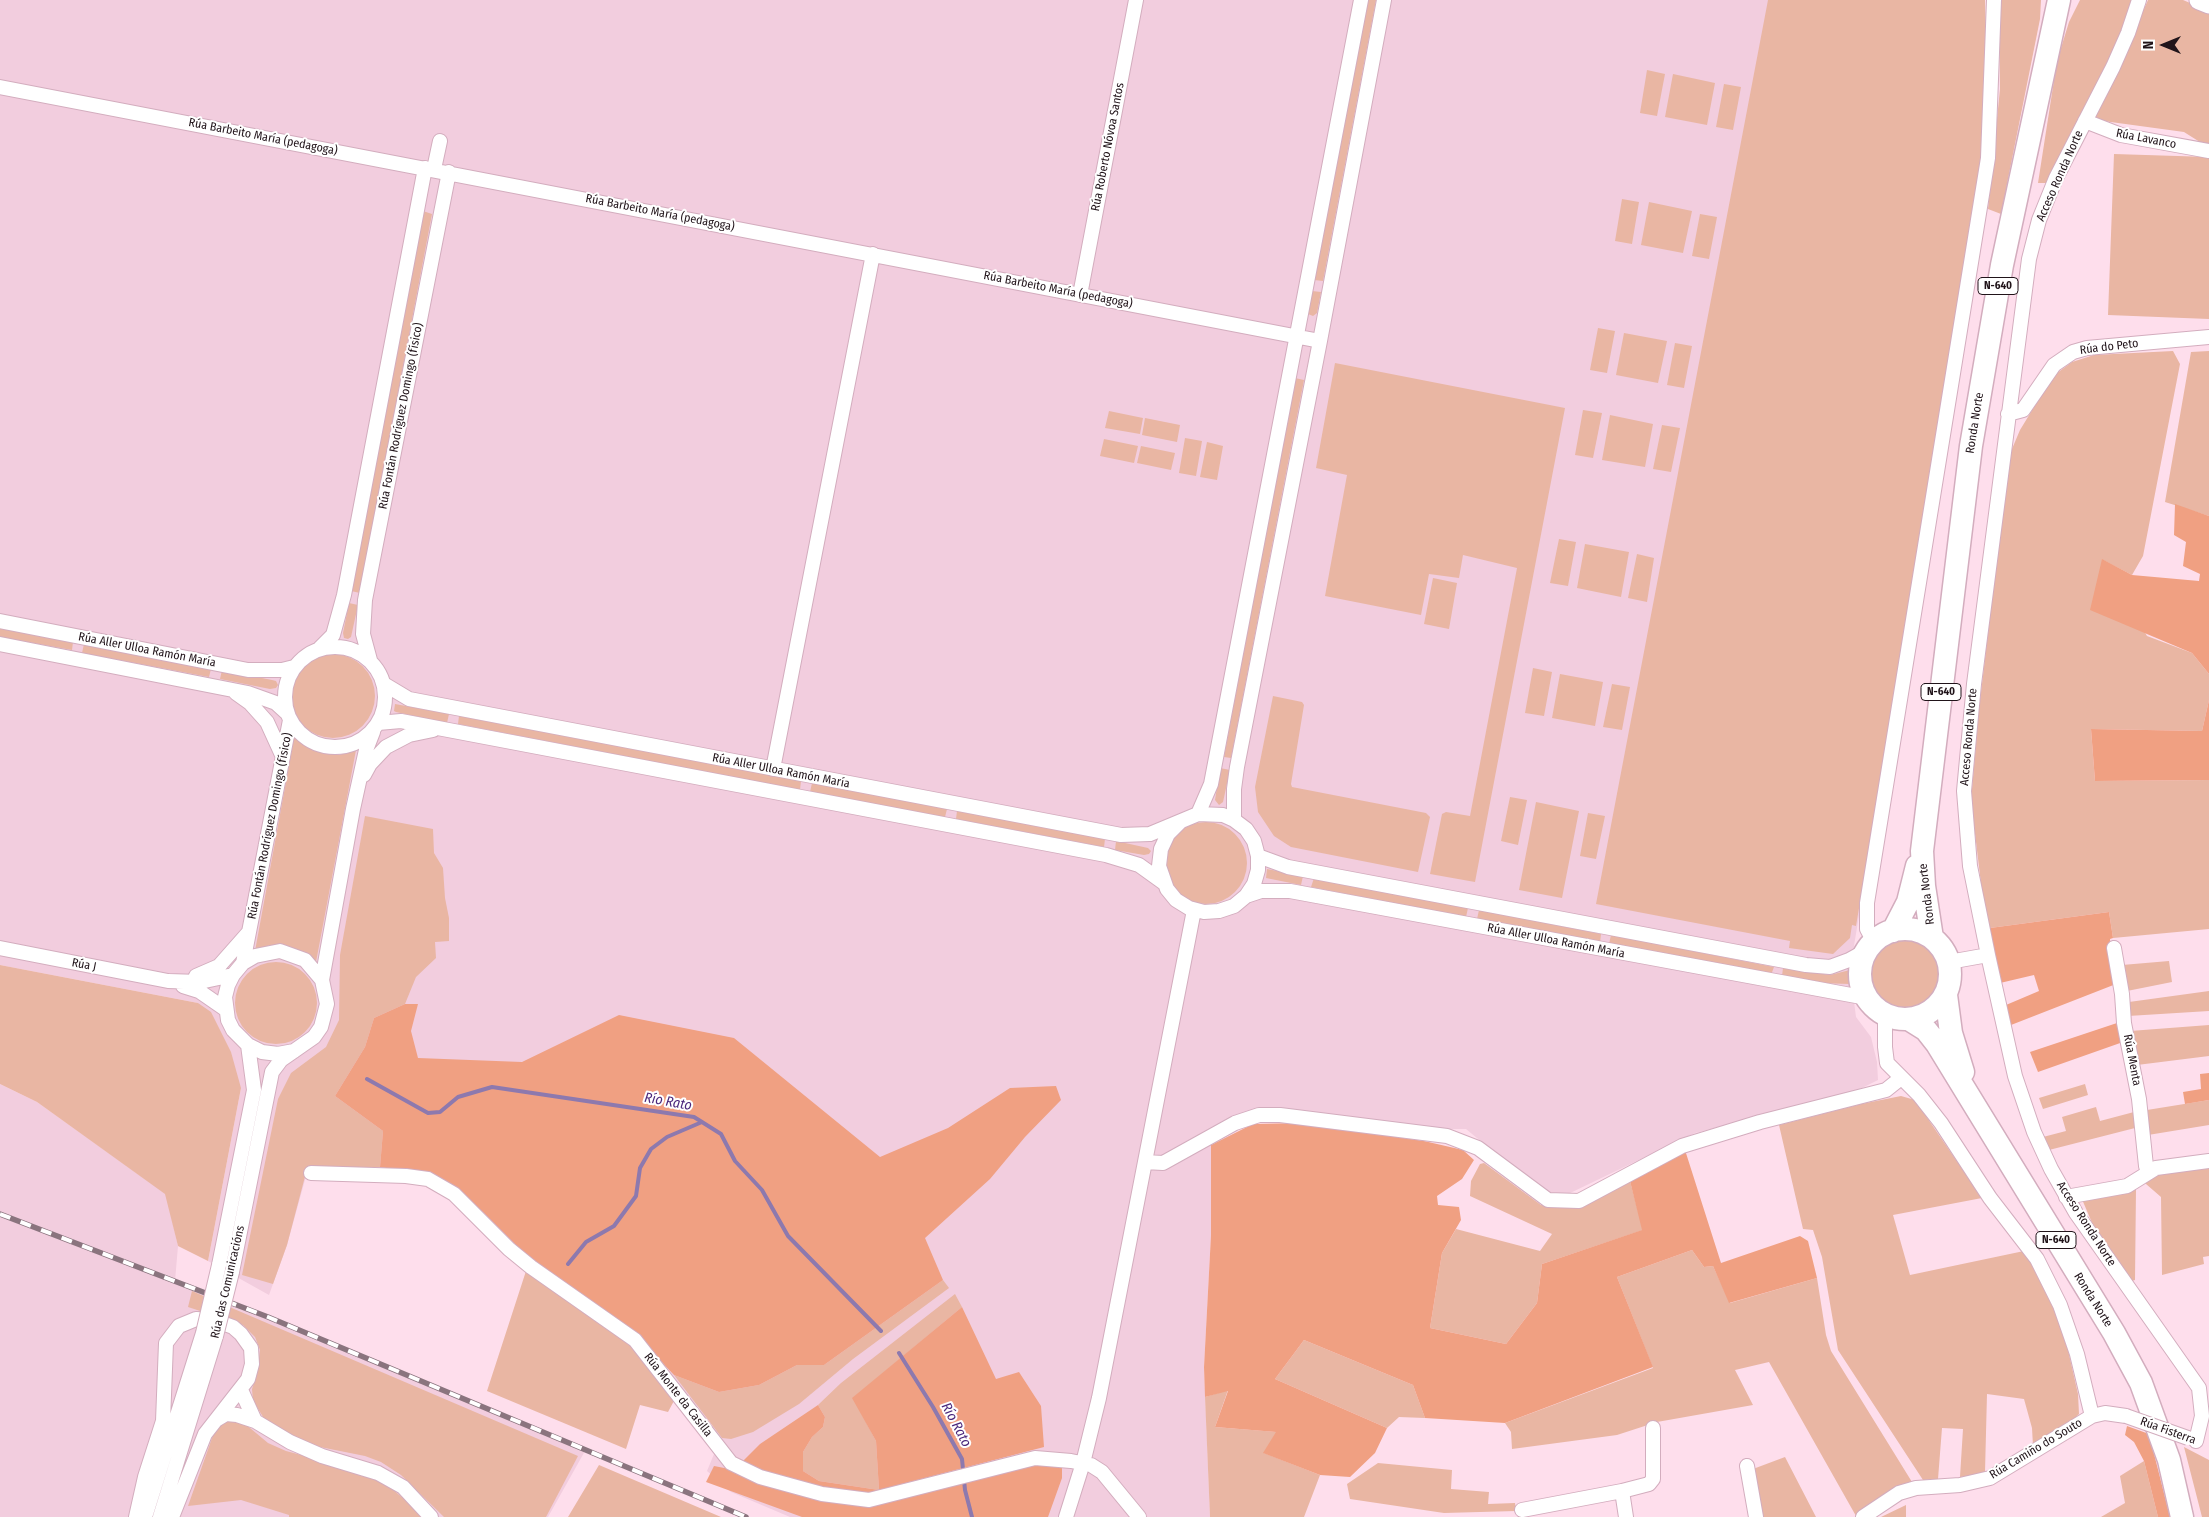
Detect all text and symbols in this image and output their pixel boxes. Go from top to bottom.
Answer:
north arrow [2139,20,2189,70]
text: N [2140,41,2157,49]
street label: Rúa Roberto Nóvoa Santos [1088,82,1128,212]
street label: Rúa Barbeito María (pedagoga) [187,115,339,159]
street label: Rúa Lavanco [2115,126,2177,152]
street label: Acceso Ronda Norte [2034,128,2086,224]
street label: Rúa Barbeito María (pedagoga) [584,191,736,235]
street label: Rúa Barbeito María (pedagoga) [982,268,1134,312]
road number: N-640 [1978,278,2018,294]
street label: Rúa Fontán Rodríguez Domingo (físico) [376,322,426,510]
street label: Rúa do Peto [2079,336,2139,358]
street label: Ronda Norte [1963,391,1987,455]
street label: Rúa Aller Ulloa Ramón María [77,630,217,670]
road number: N-640 [1921,684,1961,700]
street label: Acceso Ronda Norte [1958,688,1980,786]
street label: Rúa Fontán Rodríguez Domingo (físico) [245,732,295,920]
street label: Rúa Aller Ulloa Ramón María [711,751,851,791]
street label: Ronda Norte [1916,863,1938,925]
street label: Rúa Aller Ulloa Ramón María [1486,921,1626,961]
street label: Rúa J [70,956,98,974]
street label: Rúa Menta [2120,1033,2144,1087]
water label: Río Rato [643,1090,693,1114]
street label: Acceso Ronda Norte [2053,1179,2119,1269]
street label: Rúa das Comunicacións [208,1224,248,1340]
road number: N-640 [2036,1232,2076,1248]
street label: Ronda Norte [2071,1270,2115,1330]
street label: Rúa Monte da Casilla [641,1350,715,1440]
water label: Río Rato [937,1400,975,1450]
street label: Rúa Fisterra [2138,1414,2198,1448]
street label: Rúa Camiño do Souto [1987,1416,2085,1482]

